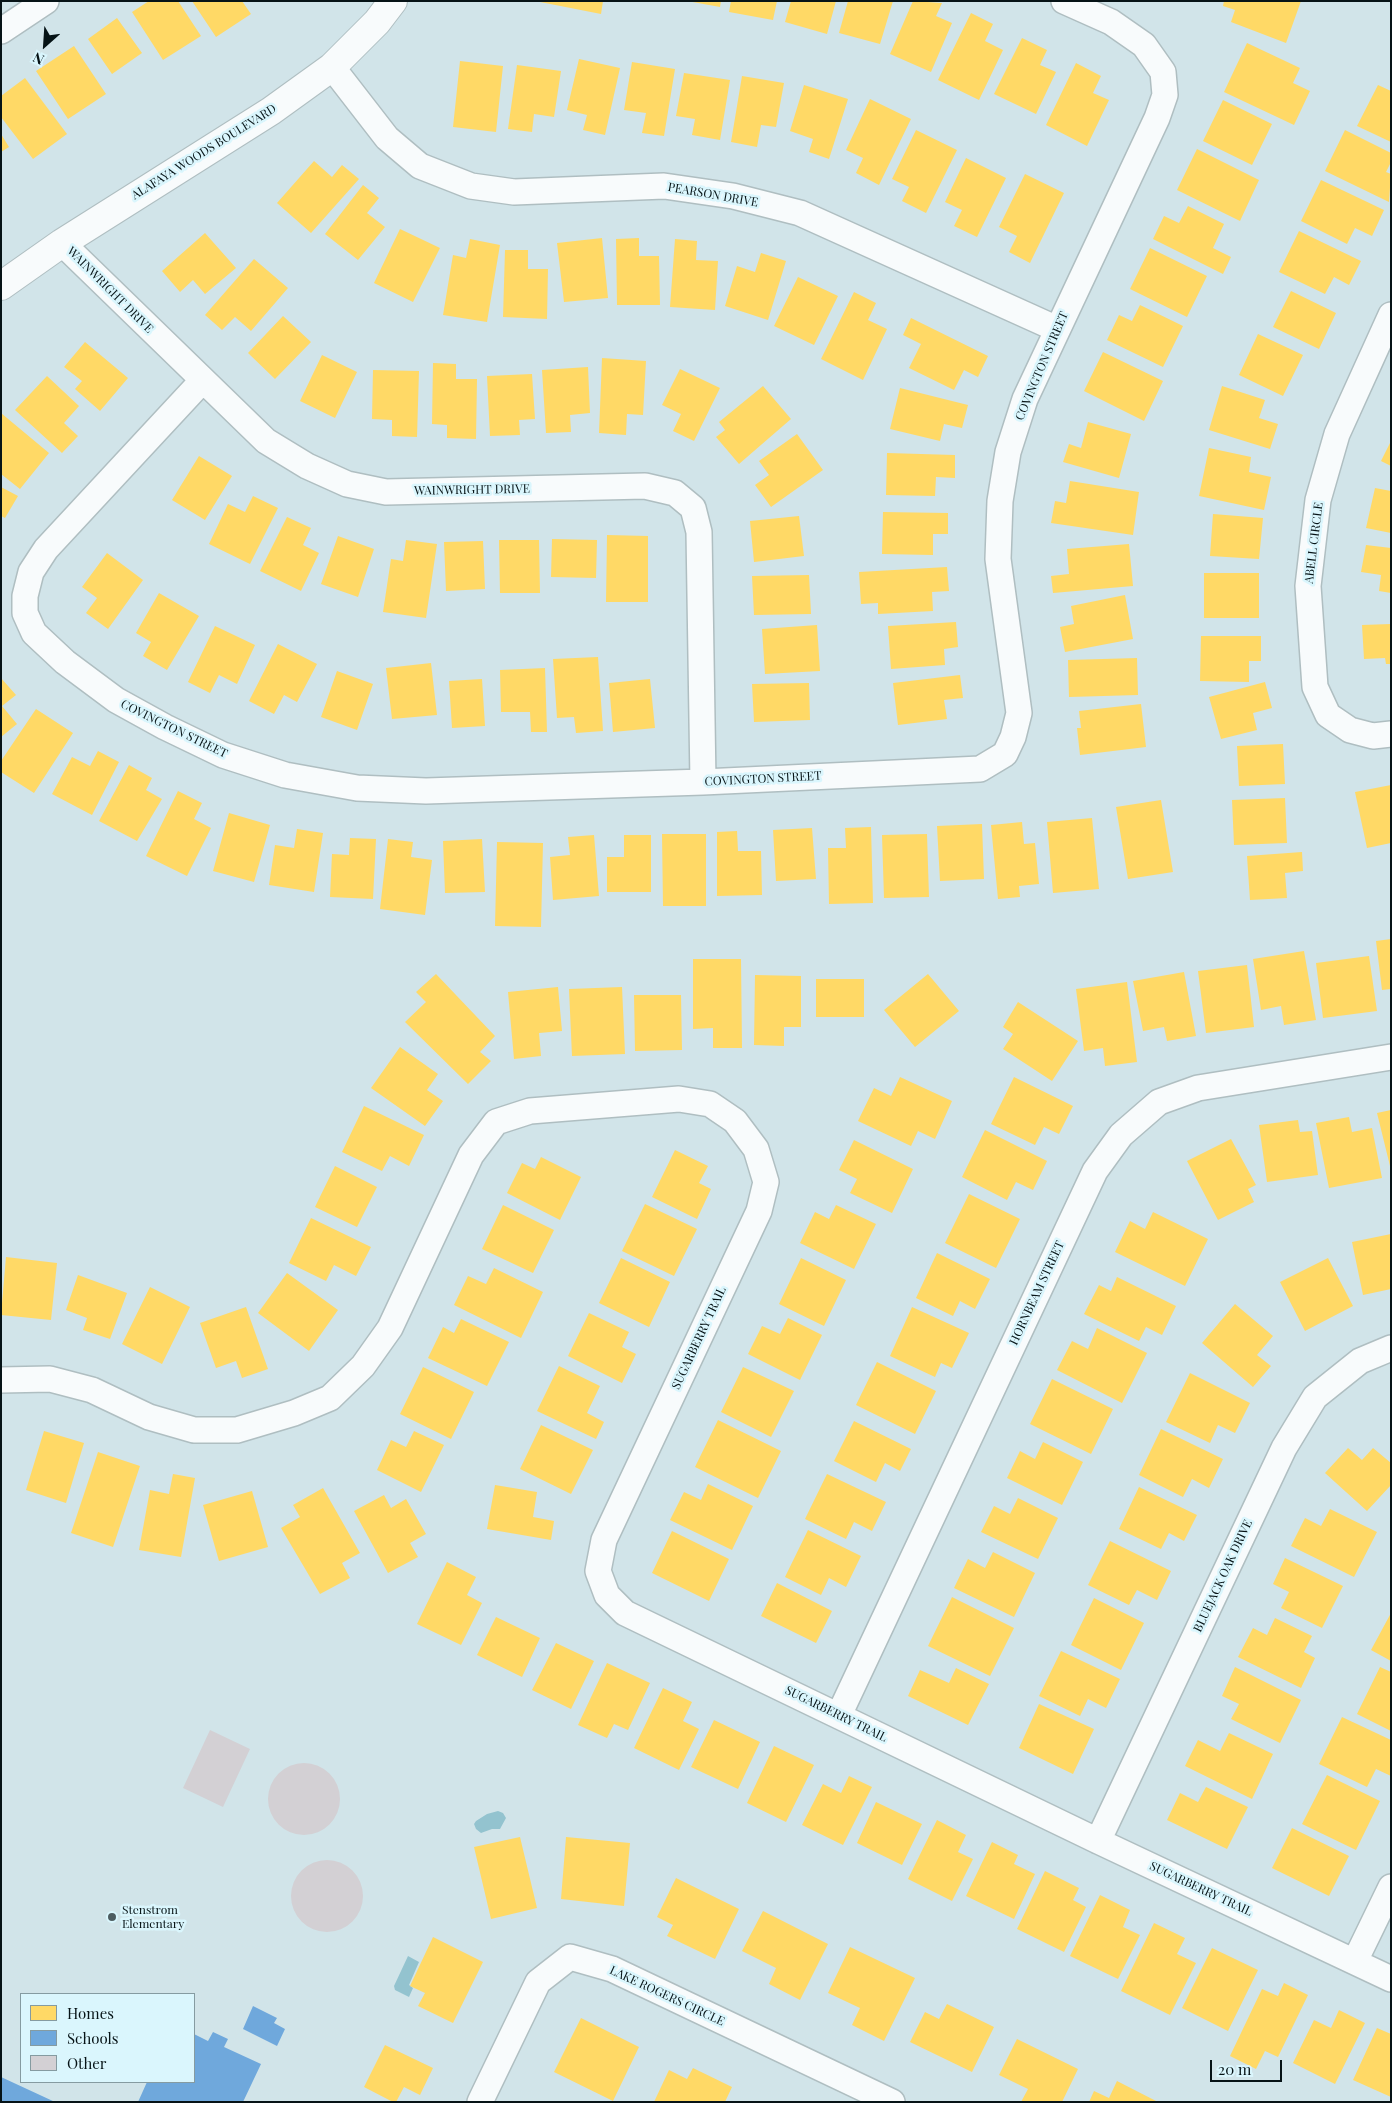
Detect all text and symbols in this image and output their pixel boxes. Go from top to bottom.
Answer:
north arrow [20,20,70,70]
text: N [30,48,47,70]
street label: ALAFAYA WOODS BOULEVARD [129,101,279,203]
street label: PEARSON DRIVE [667,180,759,210]
street label: WAINWRIGHT DRIVE [64,244,156,336]
street label: COVINGTON STREET [1013,309,1071,423]
street label: WAINWRIGHT DRIVE [414,482,530,498]
street label: ABELL CIRCLE [1302,502,1326,584]
street label: COVINGTON STREET [118,697,230,761]
street label: COVINGTON STREET [704,769,822,789]
street label: HORNBEAM STREET [1007,1239,1067,1347]
street label: SUGARBERRY TRAIL [669,1284,729,1392]
street label: BLUEJACK OAK DRIVE [1191,1517,1255,1635]
street label: SUGARBERRY TRAIL [783,1683,889,1745]
street label: SUGARBERRY TRAIL [1147,1859,1255,1919]
place label: Stenstrom Elementary [122,1903,184,1931]
marker: Stenstrom Elementary [106,1911,118,1923]
street label: LAKE ROGERS CIRCLE [607,1963,727,2029]
legend [20,1993,195,2083]
text: Homes [67,2003,114,2023]
text: Schools [67,2028,119,2048]
scale bar [1212,2050,1284,2082]
text: Other [67,2053,107,2073]
text: 20 m [1218,2059,1251,2079]

